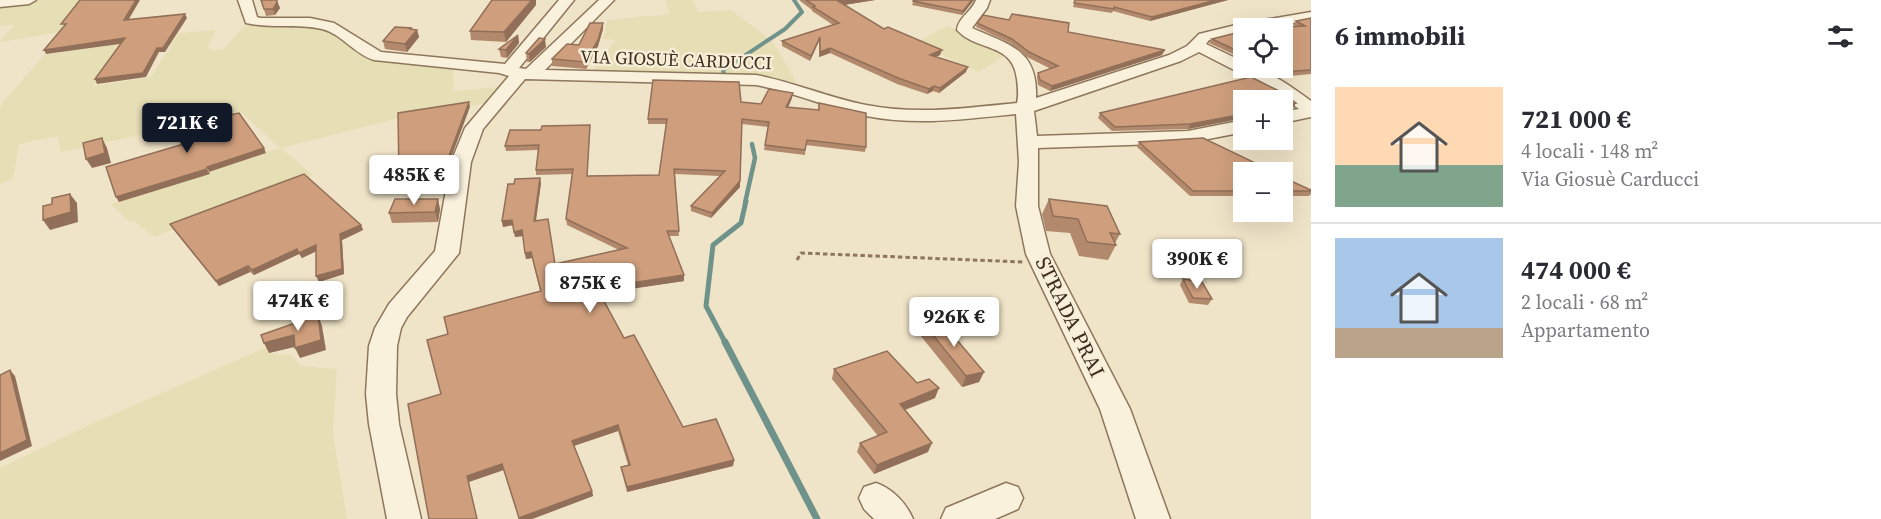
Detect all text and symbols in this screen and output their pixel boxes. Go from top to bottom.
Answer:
map controls [1233,18,1293,222]
button: locate [1233,18,1293,78]
text: 6 immobili [1335,18,1465,54]
icon: filters [1824,20,1857,53]
street label: VIA GIOSUÈ CARDUCCI [580,44,772,75]
button: + [1233,90,1293,150]
text: 721 000 € [1521,101,1631,137]
pin: 721K € [138,103,236,154]
text: 721K € [156,108,218,136]
icon: home [1383,111,1455,183]
text: 4 locali · 148 m² [1521,137,1658,165]
pin: 485K € [365,155,463,206]
text: 485K € [383,160,445,188]
button: − [1233,162,1293,222]
text: Via Giosuè Carducci [1521,165,1699,193]
pin: 390K € [1148,239,1246,290]
text: 390K € [1166,244,1228,272]
street label: STRADA PRAI [1029,252,1112,382]
text: 474 000 € [1521,252,1631,288]
icon: home [1383,262,1455,334]
pin: 875K € [541,263,639,314]
text: 875K € [559,268,621,296]
pin: 474K € [249,281,347,332]
text: 474K € [267,286,329,314]
text: 2 locali · 68 m² [1521,288,1648,316]
pin: 926K € [905,297,1003,348]
text: 926K € [923,302,985,330]
text: Appartamento [1521,316,1650,344]

